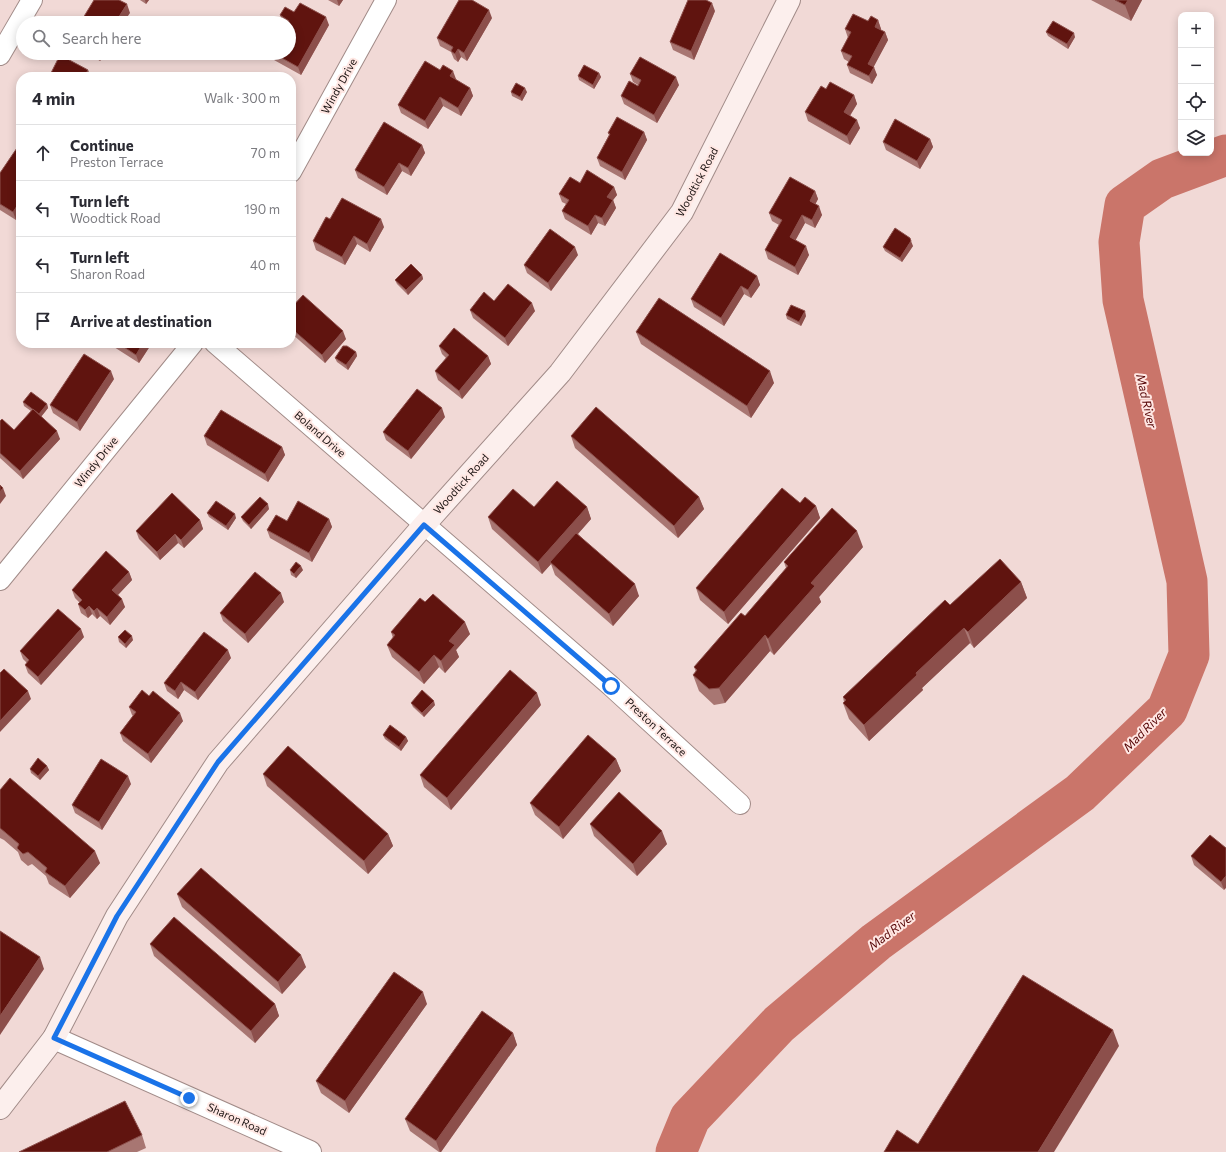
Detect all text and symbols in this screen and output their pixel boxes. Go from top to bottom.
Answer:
map controls [1178,12,1214,156]
button: + [1178,12,1214,48]
search box [16,16,296,60]
icon: search [30,27,52,49]
text: Search here [62,29,141,47]
button: − [1178,48,1214,84]
street label: Windy Drive [318,56,359,116]
button: locate [1178,84,1214,120]
text: 4 min [32,88,75,109]
text: Walk · 300 m [204,90,280,106]
button: layers [1178,120,1214,156]
text: Continue [70,136,134,154]
icon: ahead [32,142,54,164]
text: 70 m [251,145,280,161]
street label: Woodtick Road [673,145,720,219]
text: Preston Terrace [70,154,163,170]
text: Turn left [70,192,129,210]
icon: left [32,198,54,220]
text: 190 m [244,201,280,217]
text: Woodtick Road [70,210,160,226]
text: Turn left [70,248,129,266]
icon: left [32,254,54,276]
text: 40 m [250,257,280,273]
text: Sharon Road [70,266,145,282]
icon: arrive [32,310,54,332]
text: Arrive at destination [70,312,212,330]
water label: Mad River [1134,372,1160,430]
street label: Boland Drive [292,408,349,460]
street label: Windy Drive [71,434,120,490]
street label: Woodtick Road [430,451,491,516]
route start [602,677,620,695]
street label: Preston Terrace [623,695,690,758]
water label: Mad River [1120,704,1170,754]
water label: Mad River [865,907,919,952]
route end [180,1089,198,1107]
street label: Sharon Road [206,1100,269,1137]

